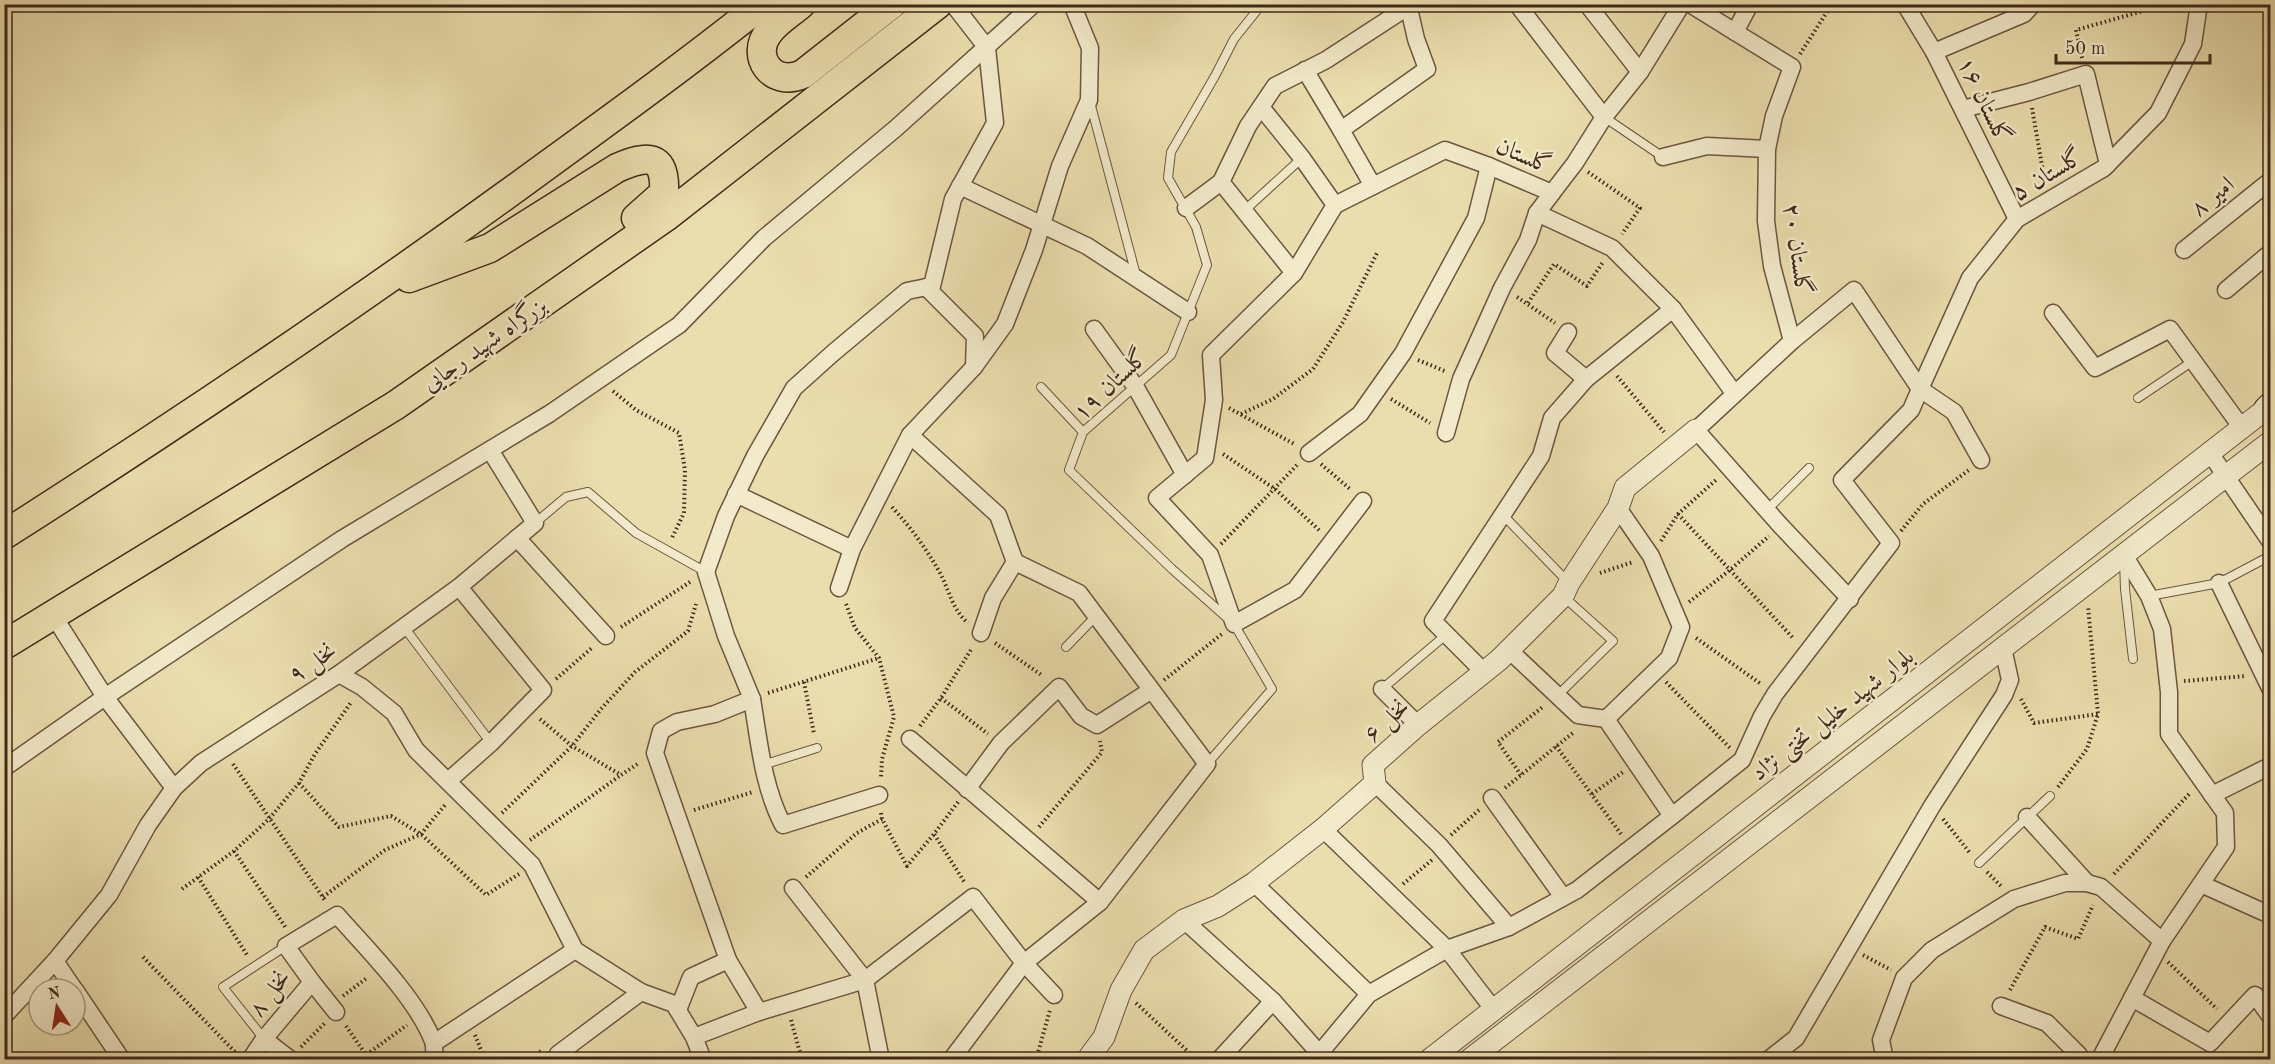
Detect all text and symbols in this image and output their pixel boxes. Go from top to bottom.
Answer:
scale bar [2056,27,2210,65]
text: 50 m [2065,40,2105,58]
street label: گلستان ۱۶ [1952,52,2019,148]
street label: گلستان [1492,130,1556,179]
street label: گلستان ۵ [2006,141,2088,206]
street label: امیر ۸ [2187,173,2240,222]
street label: گلستان ۲۰ [1778,201,1819,297]
street label: بزرگراه شهید رجایی [415,289,552,398]
street label: گلستان ۱۹ [1066,342,1153,426]
street label: نخل ۹ [285,639,343,691]
street label: بلوار شهید خلیل تختی نژاد [1747,644,1921,789]
street label: نخل ۶ [1360,695,1417,750]
street label: نخل ۸ [245,966,298,1024]
north arrow [27,977,87,1037]
text: N [47,985,63,1003]

